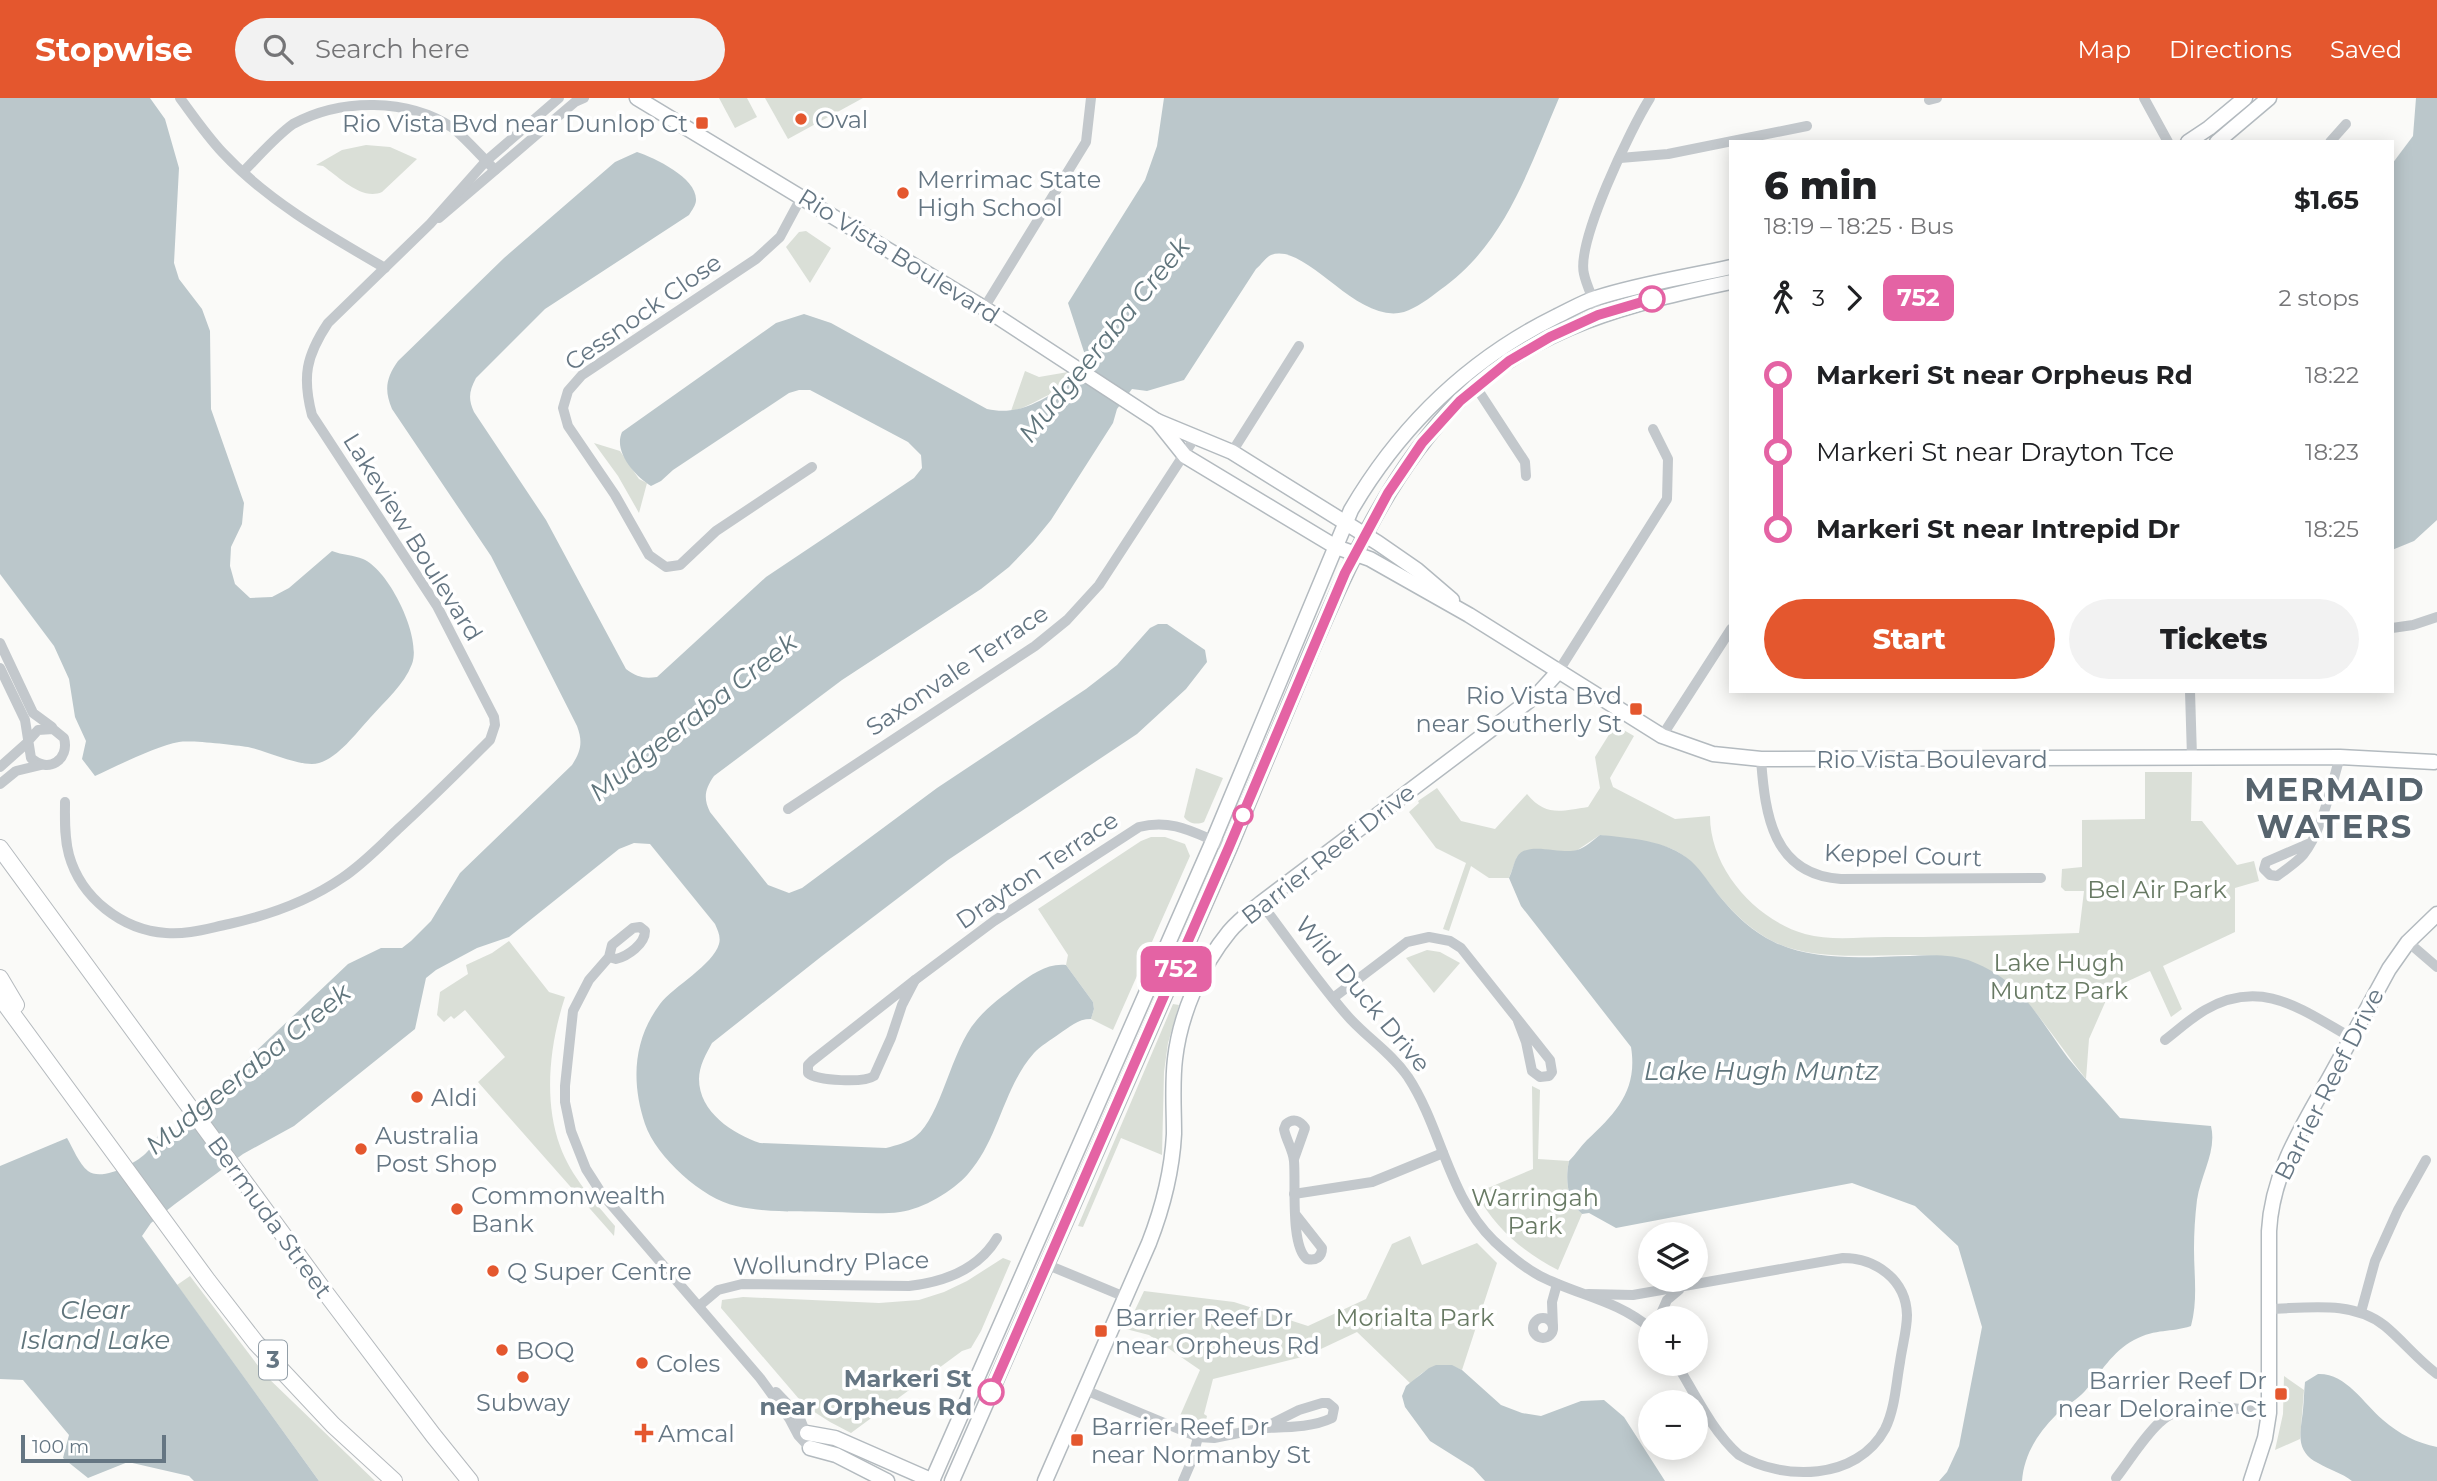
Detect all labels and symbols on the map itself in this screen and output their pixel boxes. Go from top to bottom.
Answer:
place label: Oval [815,105,868,134]
place label: Rio Vista Bvd near Dunlop Ct [342,109,688,138]
marker: Oval [793,111,809,127]
marker: Rio Vista Bvd near Dunlop Ct [694,115,710,131]
place label: Merrimac State High School [917,165,1101,222]
street label: Rio Vista Boulevard [793,182,1005,330]
marker: Merrimac State High School [895,185,911,201]
water label: Mudgeeraba Creek [1011,230,1198,449]
street label: Cessnock Close [559,247,727,377]
unlabelled marker [1639,286,1665,312]
street label: Lakeview Boulevard [337,428,489,646]
street label: Saxonvale Terrace [860,598,1054,742]
water label: Mudgeeraba Creek [583,625,804,808]
place label: Rio Vista Bvd near Southerly St [1416,681,1622,738]
marker: Rio Vista Bvd near Southerly St [1628,701,1644,717]
street label: Rio Vista Boulevard [1816,745,2048,774]
district label: MERMAID WATERS [2244,770,2426,846]
street label: Barrier Reef Drive [1236,777,1420,931]
street label: Drayton Terrace [950,805,1124,935]
unlabelled marker [1233,805,1253,825]
street label: Keppel Court [1823,838,1983,872]
park label: Bel Air Park [2087,875,2228,904]
street label: Wild Duck Drive [1289,910,1437,1078]
line badge: 752 [1136,946,1216,992]
park label: Lake Hugh Muntz Park [1990,948,2129,1005]
water label: Mudgeeraba Creek [139,975,358,1162]
street label: Barrier Reef Drive [2268,983,2390,1185]
water label: Lake Hugh Muntz [1644,1055,1879,1087]
place label: Aldi [431,1083,477,1112]
marker: Aldi [409,1089,425,1105]
place label: Australia Post Shop [375,1121,497,1178]
street label: Bermuda Street [202,1130,339,1304]
marker: Australia Post Shop [353,1141,369,1157]
place label: Commonwealth Bank [471,1181,666,1238]
park label: Warringah Park [1471,1183,1599,1240]
marker: Commonwealth Bank [449,1201,465,1217]
street label: Wollundry Place [732,1245,930,1281]
place label: Q Super Centre [507,1257,692,1286]
marker: Q Super Centre [485,1263,501,1279]
water label: Clear Island Lake [20,1294,170,1356]
place label: Barrier Reef Dr near Orpheus Rd [1115,1303,1320,1360]
park label: Morialta Park [1336,1303,1495,1332]
marker: Barrier Reef Dr near Orpheus Rd [1093,1323,1109,1339]
place label: BOQ [516,1336,574,1365]
road number: 3 [259,1340,287,1380]
marker: BOQ [494,1342,510,1358]
place label: Coles [656,1349,720,1378]
marker: Coles [634,1355,650,1371]
place label: Markeri St near Orpheus Rd [759,1364,973,1421]
place label: Barrier Reef Dr near Deloraine Ct [2058,1366,2267,1423]
marker: Subway [515,1369,531,1385]
marker: Markeri St near Orpheus Rd [978,1379,1004,1405]
marker: Barrier Reef Dr near Deloraine Ct [2273,1386,2289,1402]
place label: Subway [476,1388,570,1417]
place label: Barrier Reef Dr near Normanby St [1091,1412,1311,1469]
place label: Amcal [658,1419,735,1448]
marker: Amcal [636,1425,652,1441]
scale bar [21,1432,166,1464]
marker: Barrier Reef Dr near Normanby St [1069,1432,1085,1448]

